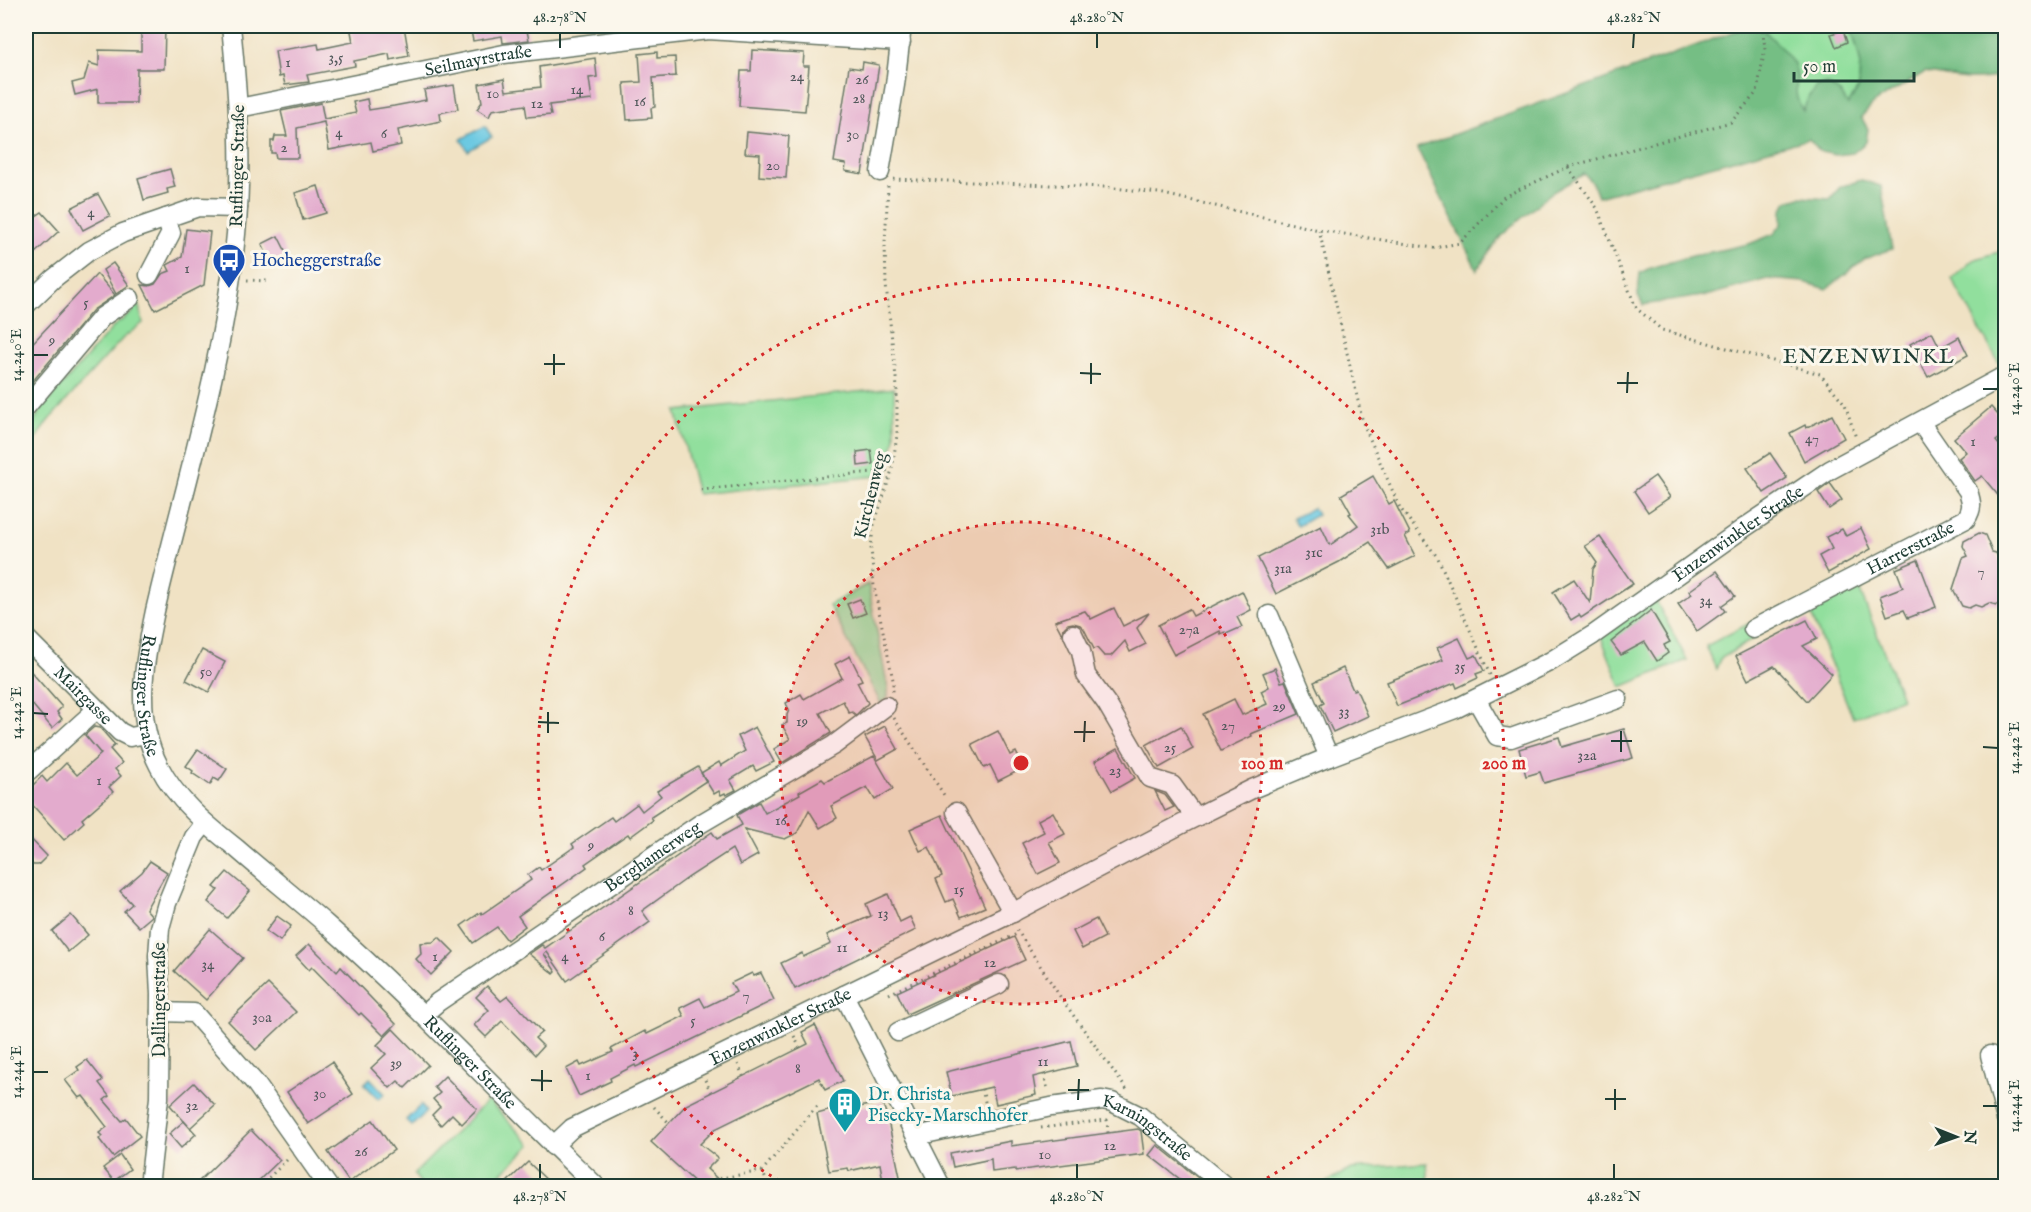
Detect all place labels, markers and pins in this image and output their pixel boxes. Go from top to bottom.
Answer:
bus stop icon: Hocheggerstraße [211,242,247,289]
place label: Hocheggerstraße [252,250,381,273]
centre of rings [1011,753,1031,773]
place label: Dr. Christa Pisecky-Marschhofer [868,1084,1028,1128]
building icon: Dr. Christa Pisecky-Marschhofer [827,1086,863,1133]

